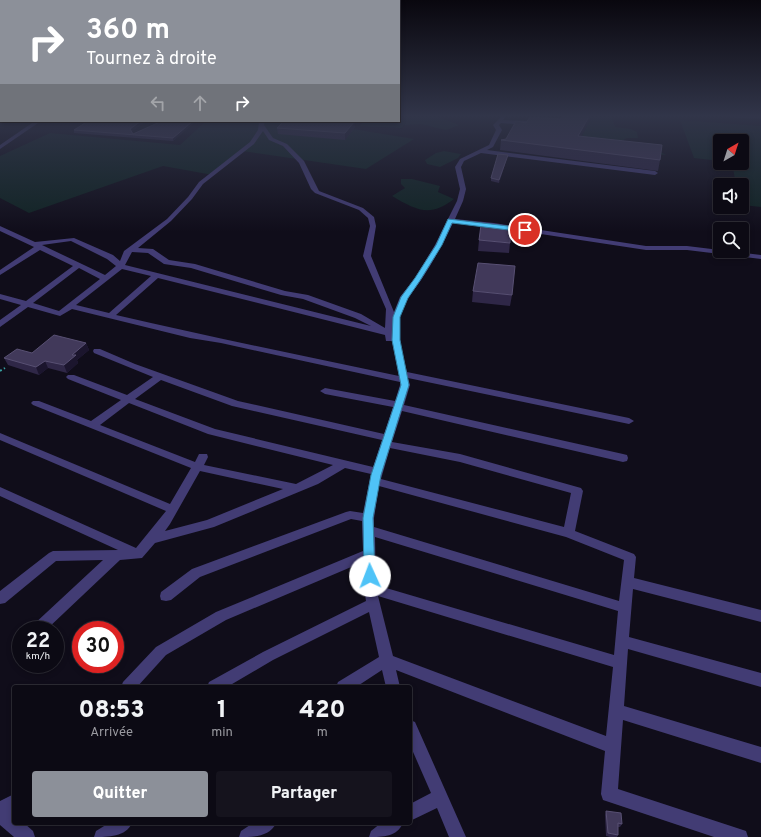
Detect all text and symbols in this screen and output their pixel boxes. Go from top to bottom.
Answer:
text: 360 m [86,13,170,49]
icon: right [20,16,72,68]
text: Tournez à droite [86,48,217,71]
icon: left [147,92,169,114]
icon: ahead [189,92,211,114]
icon: right [231,92,253,114]
north arrow [713,134,749,170]
map controls [713,134,749,258]
button: sound [713,178,749,214]
pin [508,213,542,247]
icon: arrive [514,219,536,241]
button: search [713,222,749,258]
position arrow [349,555,391,597]
speed limit sign: 30 [72,621,124,673]
text: 22 [26,629,50,655]
text: km/h [26,650,50,663]
text: 08:53 [79,696,145,726]
text: 1 [217,696,227,726]
text: 420 [299,696,345,726]
text: Arrivée [90,725,133,741]
text: min [211,725,233,741]
text: m [317,725,328,741]
button: Quitter [32,771,208,817]
button: Partager [216,771,392,817]

